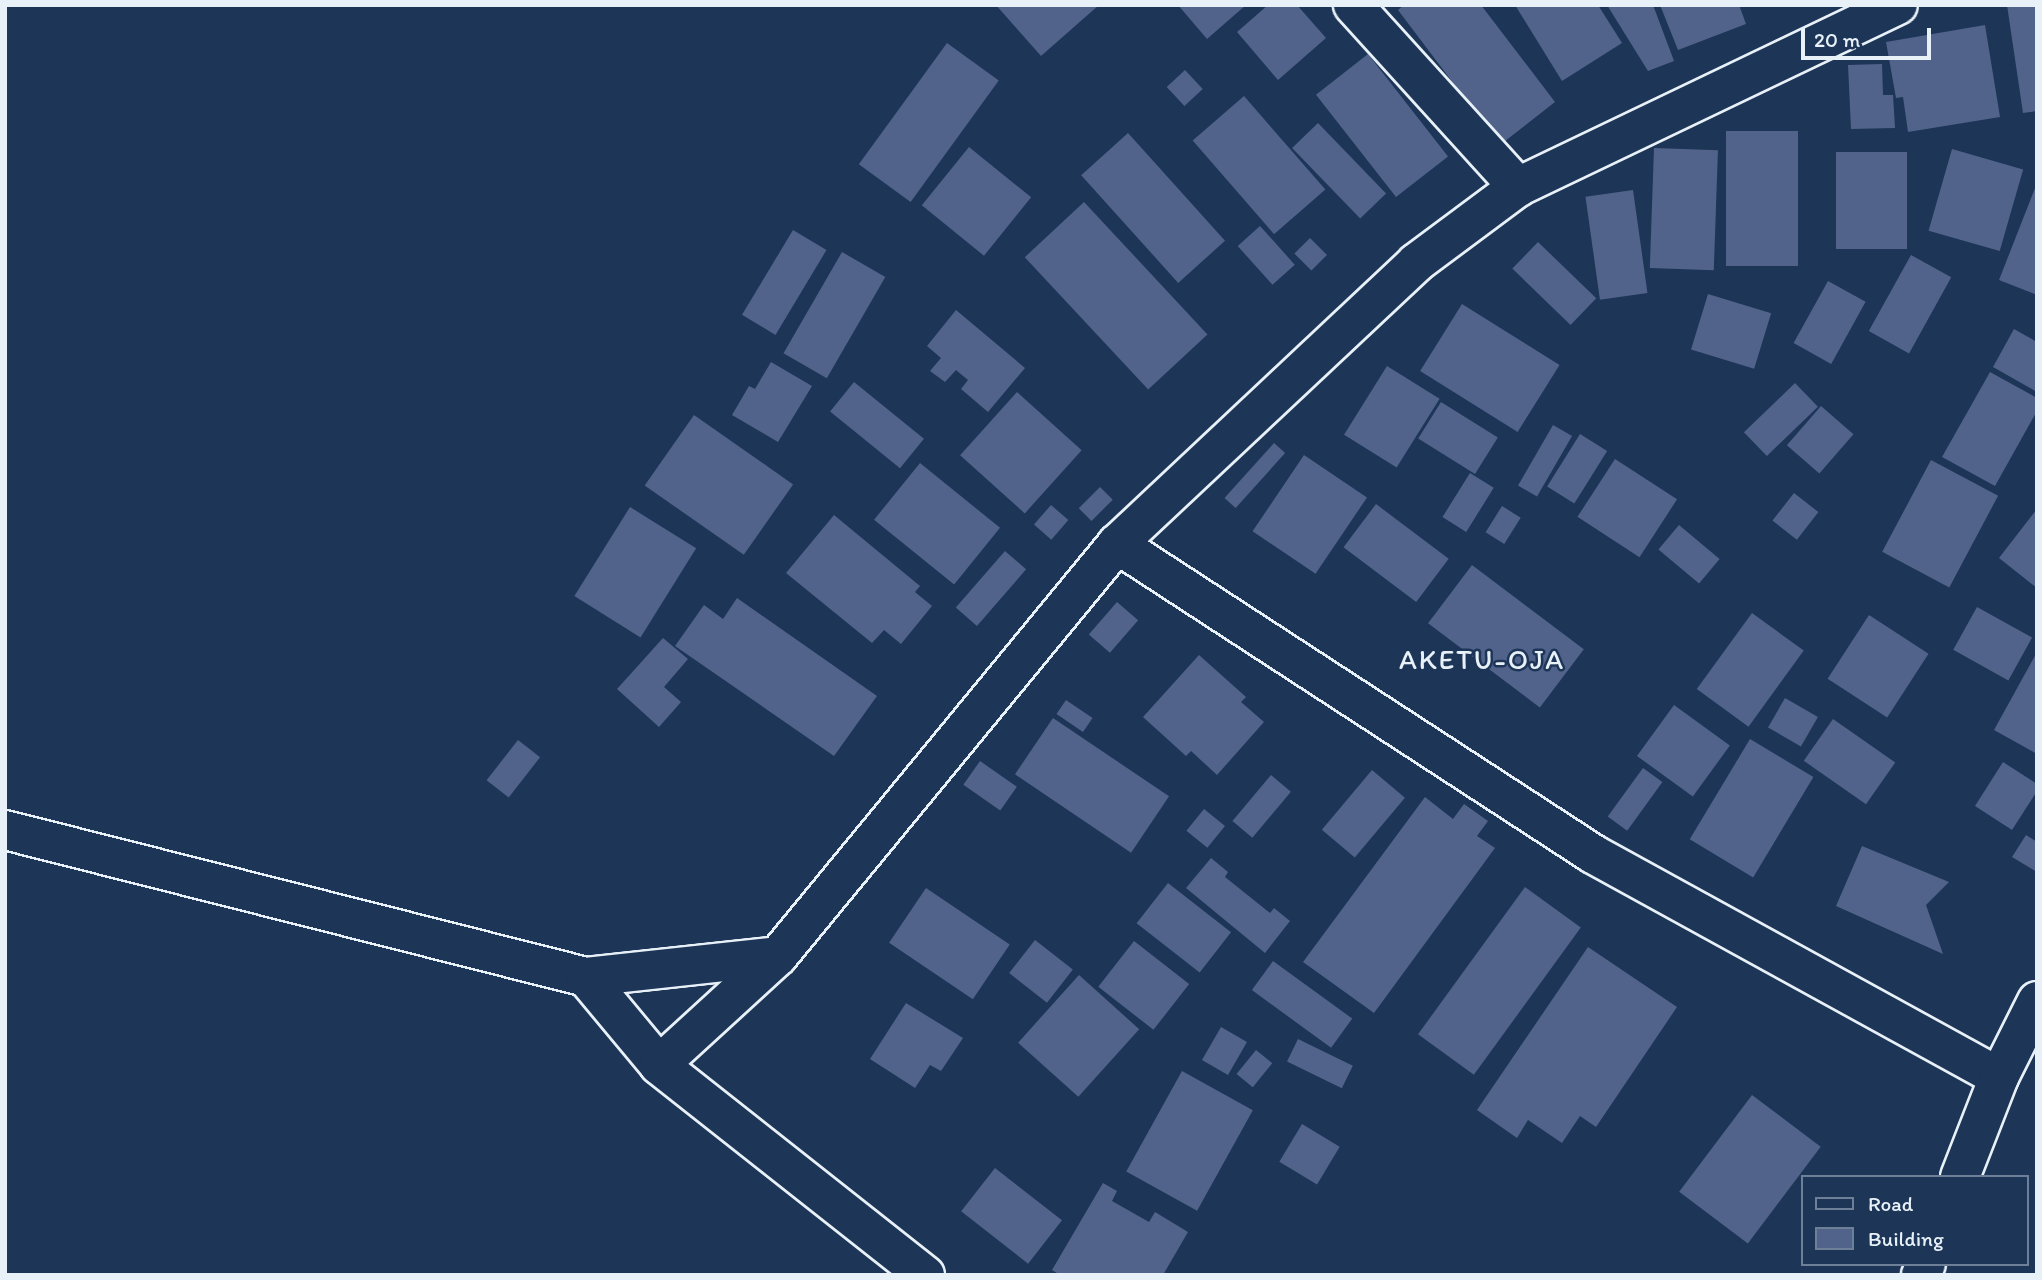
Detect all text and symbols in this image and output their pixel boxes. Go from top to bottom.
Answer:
scale bar [1804,14,1934,58]
text: 20 m [1814,27,1860,52]
district label: AKETU-OJA [1400,642,1564,676]
legend [1800,1175,2028,1266]
text: Road [1868,1191,1913,1216]
text: Building [1868,1226,1944,1251]

